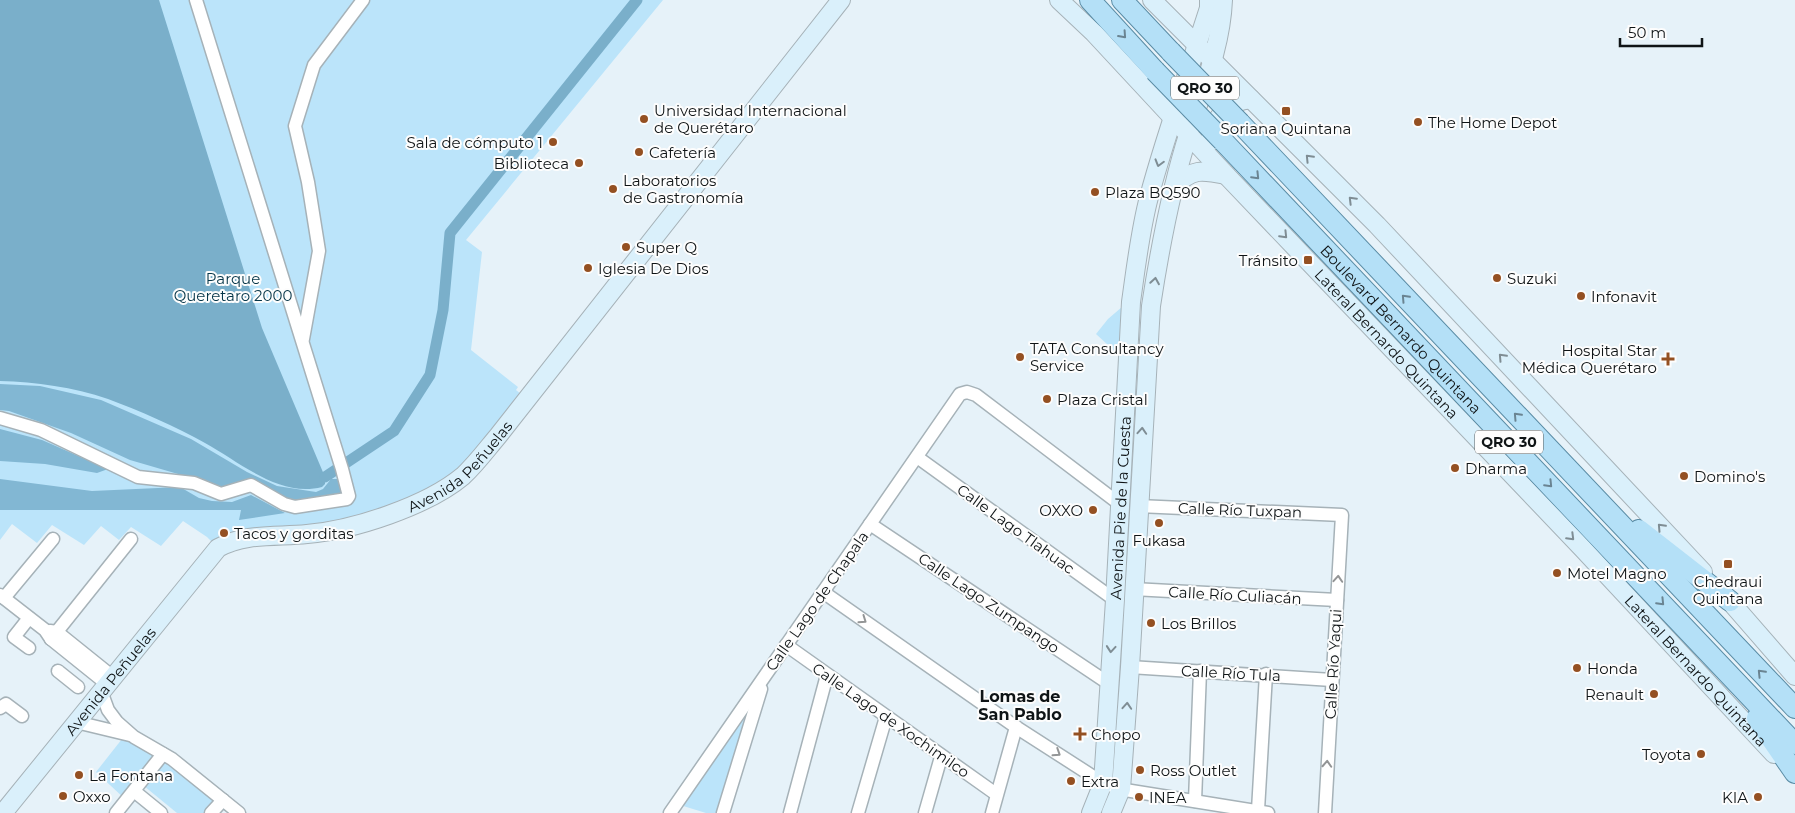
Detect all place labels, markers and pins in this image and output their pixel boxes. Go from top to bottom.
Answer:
place label: Universidad Internacional de Querétaro [654,101,847,137]
marker: Soriana Quintana [1280,105,1292,117]
marker: Universidad Internacional de Querétaro [638,113,650,125]
place label: The Home Depot [1428,113,1557,132]
marker: The Home Depot [1412,116,1424,128]
place label: Soriana Quintana [1221,119,1351,138]
place label: Sala de cómputo 1 [407,133,543,152]
marker: Sala de cómputo 1 [547,136,559,148]
place label: Cafetería [649,143,716,162]
marker: Cafetería [633,146,645,158]
place label: Biblioteca [494,154,569,173]
marker: Biblioteca [573,157,585,169]
place label: Laboratorios de Gastronomía [623,171,744,207]
marker: Laboratorios de Gastronomía [607,183,619,195]
place label: Plaza BQ590 [1105,183,1201,202]
marker: Plaza BQ590 [1089,186,1101,198]
place label: Super Q [636,238,697,257]
marker: Super Q [620,241,632,253]
place label: Tránsito [1239,251,1298,270]
marker: Tránsito [1302,254,1314,266]
place label: Iglesia De Dios [598,259,709,278]
marker: Iglesia De Dios [582,262,594,274]
place label: Suzuki [1507,269,1557,288]
marker: Suzuki [1491,272,1503,284]
place label: Infonavit [1591,287,1657,306]
marker: Infonavit [1575,290,1587,302]
place label: TATA Consultancy Service [1030,339,1164,375]
place label: Hospital Star Médica Querétaro [1522,341,1657,377]
marker: TATA Consultancy Service [1014,351,1026,363]
marker: Hospital Star Médica Querétaro [1661,352,1675,366]
place label: Plaza Cristal [1057,390,1148,409]
marker: Plaza Cristal [1041,393,1053,405]
place label: Dharma [1465,459,1527,478]
marker: Dharma [1449,462,1461,474]
place label: Domino's [1694,467,1765,486]
marker: Domino's [1678,470,1690,482]
place label: OXXO [1039,501,1083,520]
marker: OXXO [1087,504,1099,516]
marker: Fukasa [1153,517,1165,529]
place label: Tacos y gorditas [234,524,354,543]
marker: Tacos y gorditas [218,527,230,539]
place label: Fukasa [1132,531,1186,550]
marker: Chedraui Quintana [1722,558,1734,570]
place label: Motel Magno [1567,564,1667,583]
marker: Motel Magno [1551,567,1563,579]
place label: Chedraui Quintana [1693,572,1763,608]
place label: Los Brillos [1161,614,1236,633]
marker: Los Brillos [1145,617,1157,629]
place label: Honda [1587,659,1638,678]
marker: Honda [1571,662,1583,674]
place label: Renault [1585,685,1644,704]
marker: Renault [1648,688,1660,700]
place label: Chopo [1091,725,1141,744]
marker: Chopo [1073,727,1087,741]
place label: Toyota [1642,745,1691,764]
marker: Toyota [1695,748,1707,760]
place label: Ross Outlet [1150,761,1237,780]
marker: Ross Outlet [1134,764,1146,776]
place label: La Fontana [89,766,173,785]
marker: La Fontana [73,769,85,781]
place label: Extra [1081,772,1119,791]
marker: Extra [1065,775,1077,787]
place label: Oxxo [73,787,111,806]
place label: INEA [1149,788,1187,807]
place label: KIA [1722,788,1748,807]
marker: Oxxo [57,790,69,802]
marker: INEA [1133,791,1145,803]
marker: KIA [1752,791,1764,803]

